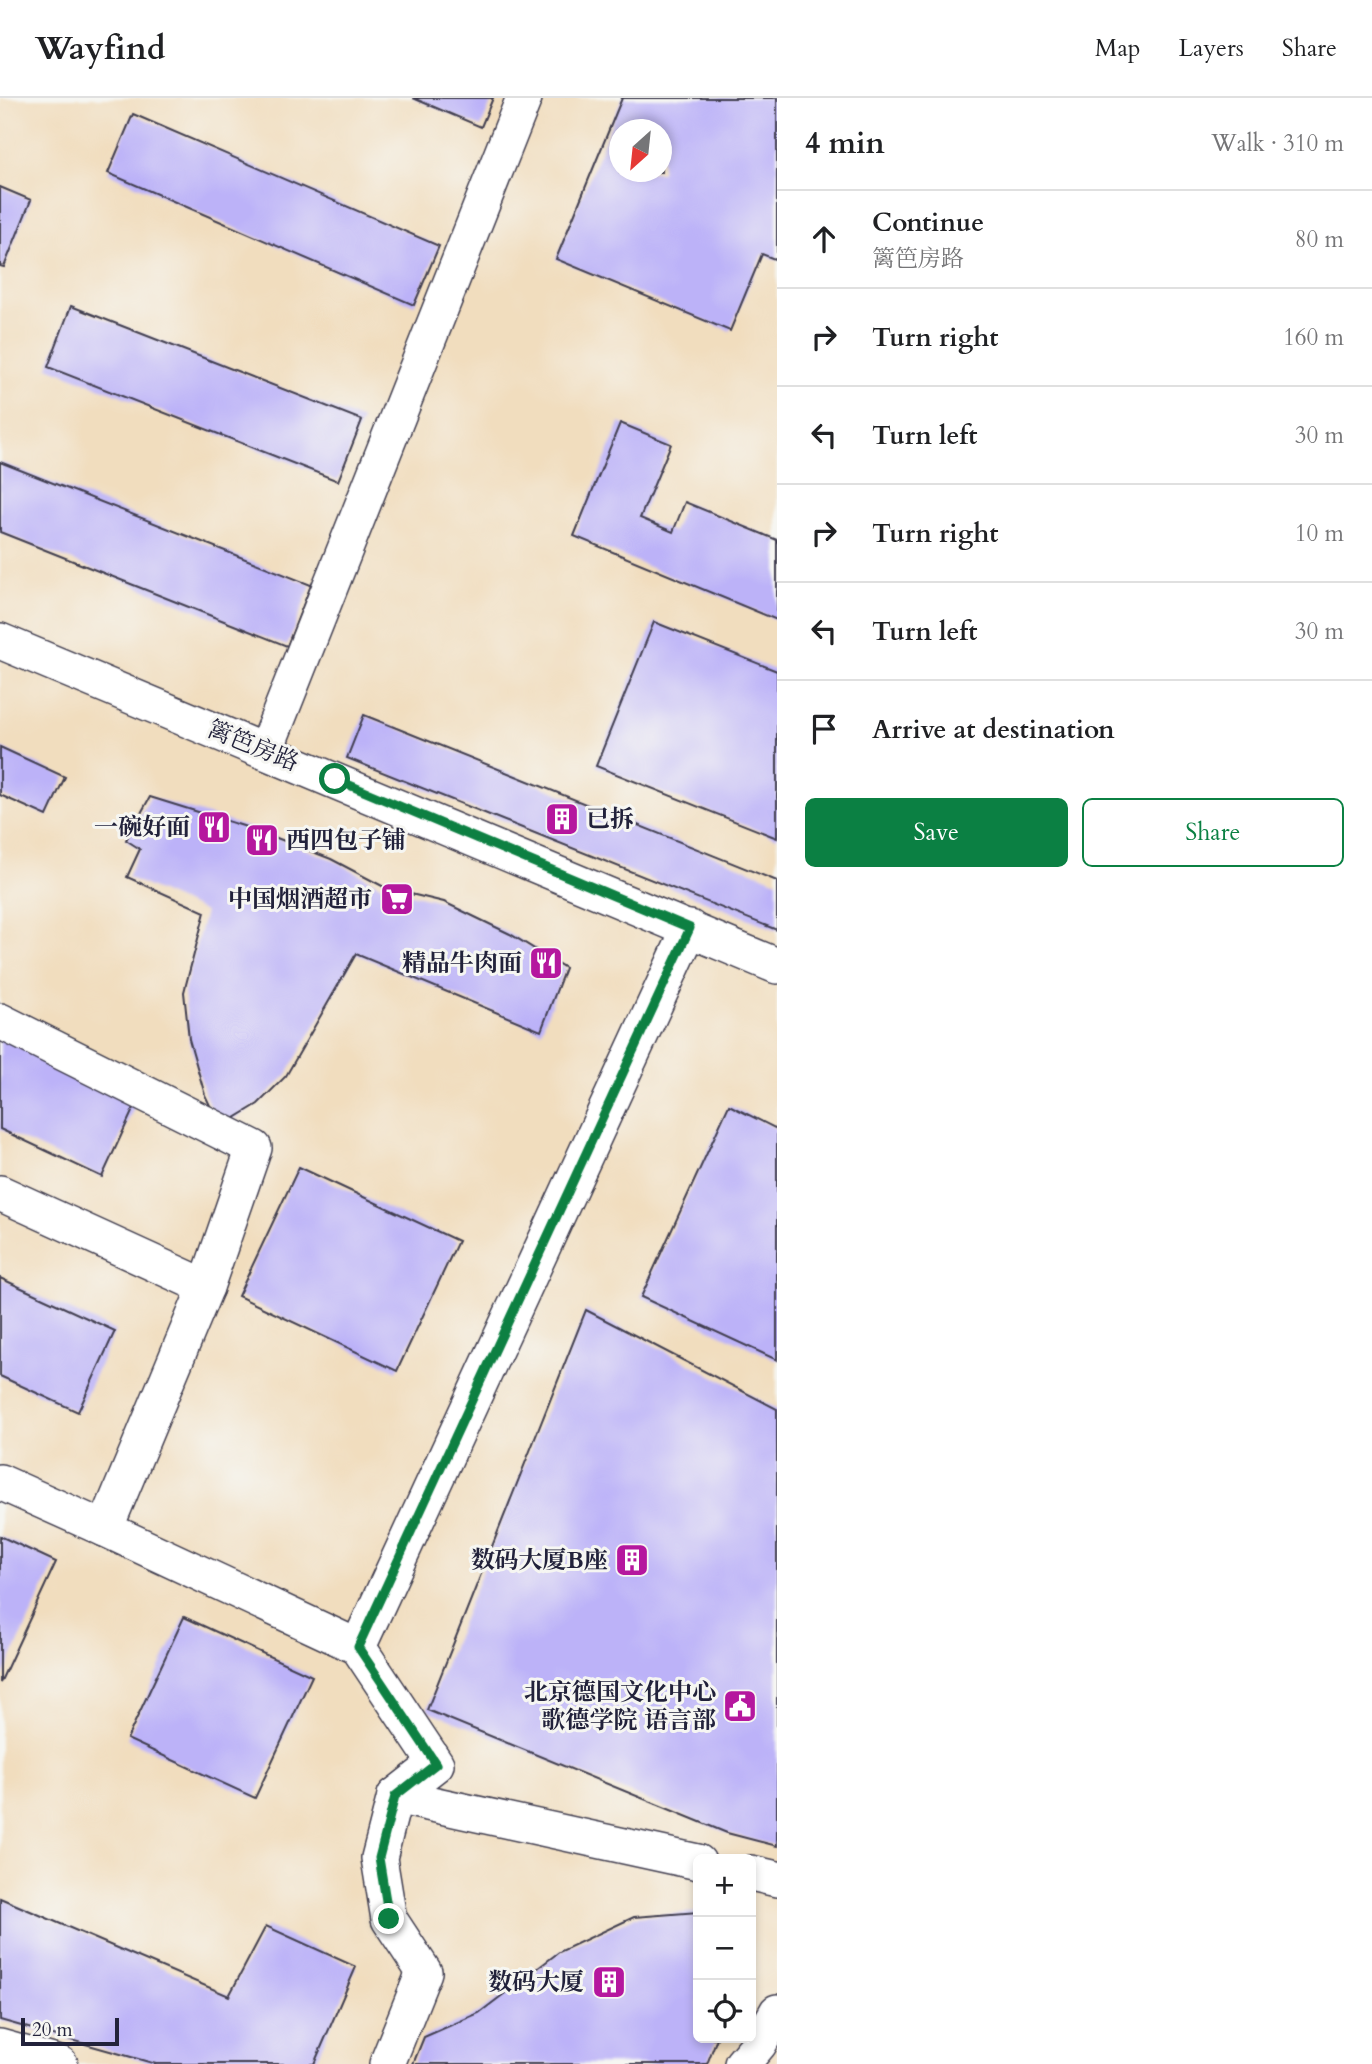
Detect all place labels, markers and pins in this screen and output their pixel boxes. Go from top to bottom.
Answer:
building icon: 已拆 [543,800,581,838]
place label: 已拆 [586,803,634,836]
restaurant icon: 一碗好面 [195,808,233,846]
place label: 一碗好面 [94,811,190,844]
restaurant icon: 西四包子铺 [243,821,281,859]
place label: 西四包子铺 [286,824,406,857]
supermarket icon: 中国烟酒超市 [378,880,416,918]
place label: 中国烟酒超市 [228,883,372,916]
restaurant icon: 精品牛肉面 [527,944,565,982]
place label: 精品牛肉面 [402,947,522,980]
building icon: 数码大厦B座 [613,1541,651,1579]
place label: 数码大厦B座 [471,1544,608,1577]
place label: 北京德国文化中心 歌德学院 语言部 [524,1676,716,1737]
public building icon: 北京德国文化中心 歌德学院 语言部 [721,1687,759,1725]
building icon: 数码大厦 [590,1963,628,2001]
place label: 数码大厦 [488,1966,584,1999]

